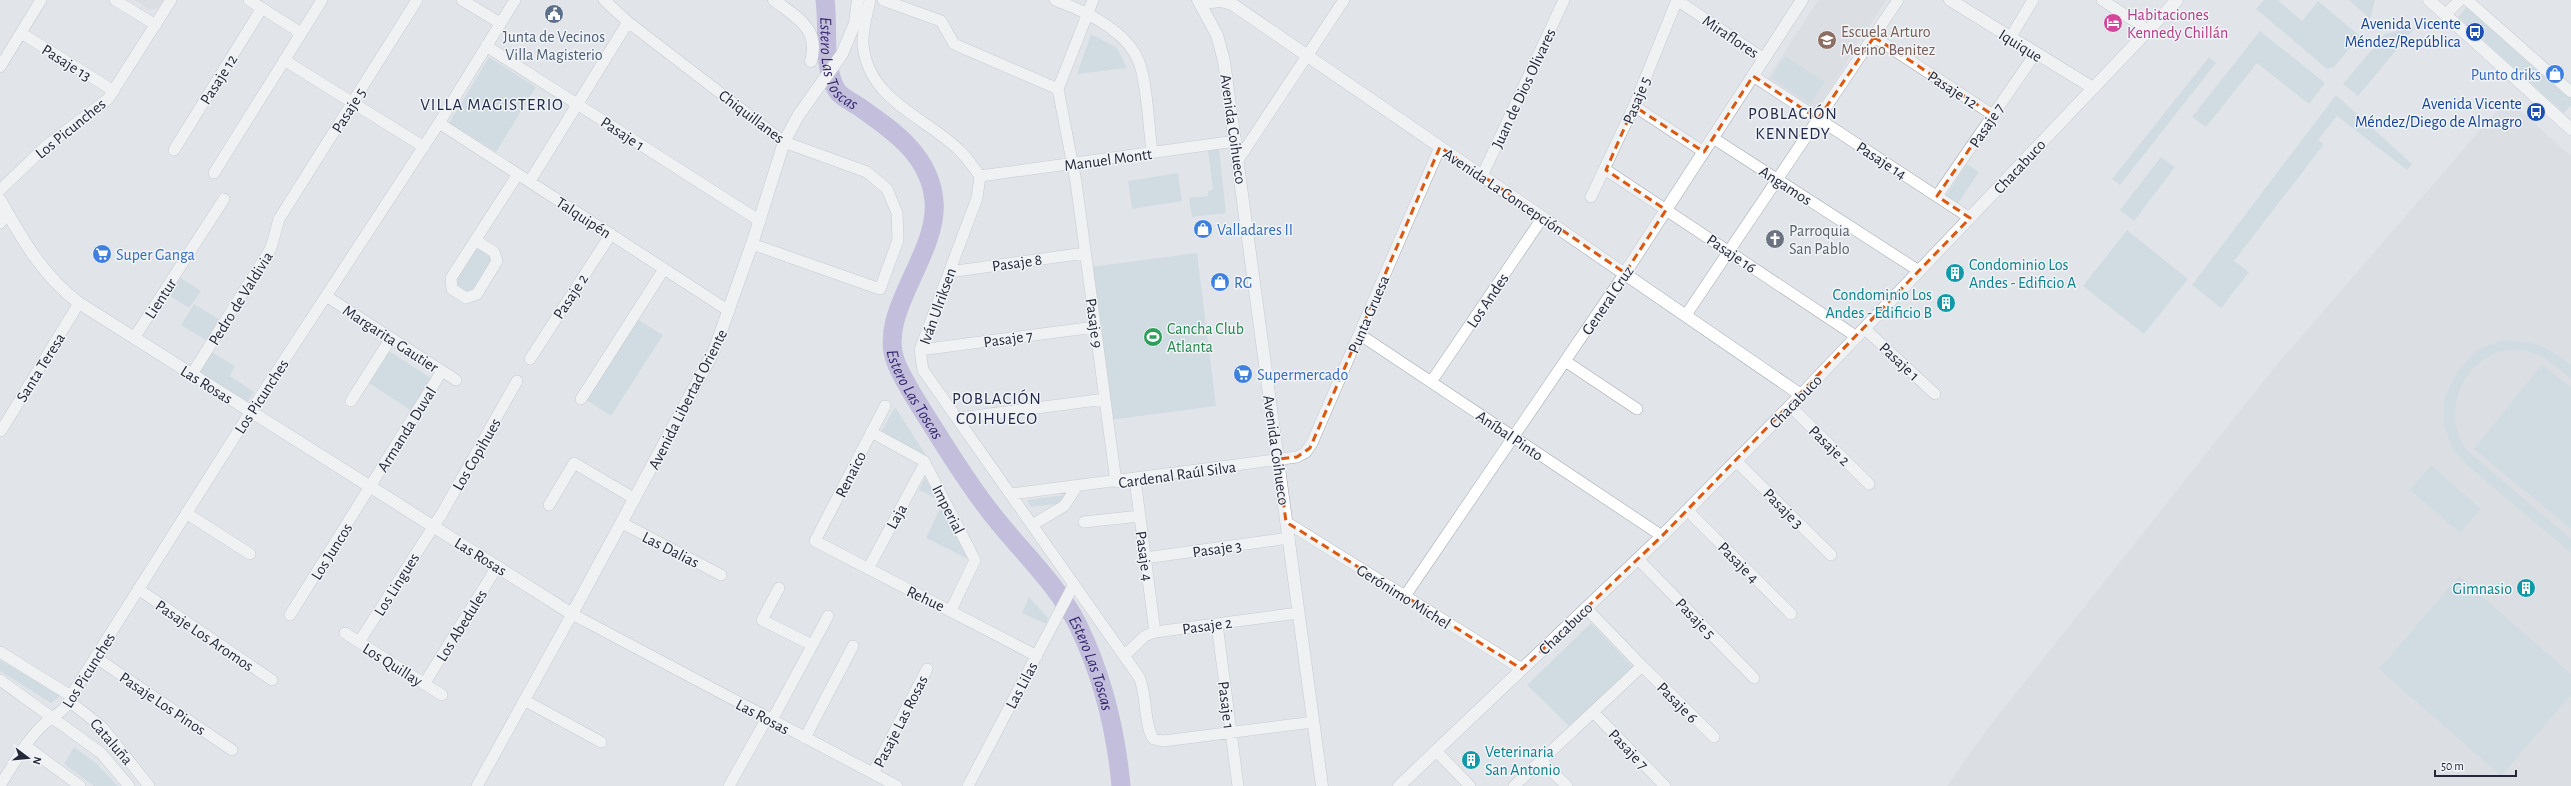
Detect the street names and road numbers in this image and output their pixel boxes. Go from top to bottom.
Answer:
street label: Miraflores [1699,12,1762,61]
street label: Juan de Dios Olivares [1489,26,1559,151]
street label: Iquique [1996,26,2045,65]
street label: Pasaje 13 [38,41,94,85]
street label: Pasaje 12 [197,52,241,108]
street label: Pasaje 12 [1924,68,1980,113]
street label: Avenida Coihueco [1217,73,1249,185]
street label: Pasaje 5 [1620,74,1655,127]
street label: Pasaje 5 [329,85,370,136]
street label: Chiquillanes [716,87,787,147]
street label: Los Picunches [32,96,109,162]
street label: Pasaje 7 [1966,100,2008,151]
street label: Pasaje 1 [597,114,647,155]
street label: Chacabuco [1991,136,2049,197]
street label: Pasaje 14 [1853,139,1910,184]
street label: Manuel Montt [1063,146,1153,174]
street label: Avenida La Concepción [1440,146,1567,238]
street label: Angamos [1756,163,1815,209]
street label: Talquipén [553,194,614,241]
street label: Pasaje 16 [1703,232,1759,277]
street label: Pedro de Valdivia [206,249,276,348]
street label: Pasaje 8 [991,252,1043,275]
street label: General Cruz [1579,263,1637,338]
street label: Iván Ulriksen [917,266,959,347]
street label: Los Andes [1464,270,1512,331]
street label: Pasaje 2 [550,271,592,322]
street label: Punta Gruesa [1345,273,1392,356]
street label: Lientur [142,275,180,322]
street label: Pasaje 9 [1082,297,1105,349]
street label: Margarita Gautier [340,302,442,376]
street label: Avenida Libertad Oriente [646,327,730,472]
street label: Pasaje 7 [982,328,1034,351]
street label: Santa Teresa [13,330,68,405]
street label: Pasaje 1 [1875,339,1922,385]
street label: Los Picunches [232,356,292,437]
street label: Las Rosas [178,363,235,407]
street label: Chacabuco [1766,372,1825,432]
street label: Armanda Duval [374,384,439,475]
street label: Avenida Coihueco [1260,394,1292,506]
street label: Aníbal Pinto [1473,408,1546,464]
street label: Los Copihues [450,416,504,493]
street label: Pasaje 2 [1805,423,1853,470]
street label: Renaico [833,449,869,500]
street label: Cardenal Raúl Silva [1117,459,1237,491]
street label: Imperial [929,482,967,537]
street label: Pasaje 3 [1759,486,1806,533]
street label: Laja [884,501,911,532]
street label: Los Juncos [308,520,356,583]
street label: Las Dalias [640,529,702,571]
street label: Pasaje 4 [1132,530,1155,583]
street label: Las Rosas [452,535,509,579]
street label: Pasaje 3 [1192,538,1243,561]
street label: Pasaje 4 [1714,539,1762,587]
street label: Los Lingues [371,550,422,619]
street label: Gerónimo Michel [1354,562,1453,632]
street label: Rehue [904,583,947,615]
street label: Los Abedules [433,587,490,664]
street label: Pasaje 5 [1672,595,1718,643]
street label: Pasaje Los Aromos [152,597,256,675]
street label: Chacabuco [1536,599,1596,658]
street label: Pasaje 2 [1181,615,1233,638]
street label: Los Picunches [59,630,118,711]
street label: Los Quillay [359,640,425,690]
street label: Las Lilas [1003,659,1041,711]
street label: Pasaje Los Pinos [116,669,208,739]
street label: Pasaje Las Rosas [871,673,932,770]
street label: Pasaje 6 [1653,679,1701,727]
street label: Pasaje 1 [1214,680,1237,730]
street label: Las Rosas [733,696,792,738]
street label: Cataluña [87,715,136,768]
street label: Pasaje 7 [1605,726,1651,774]

